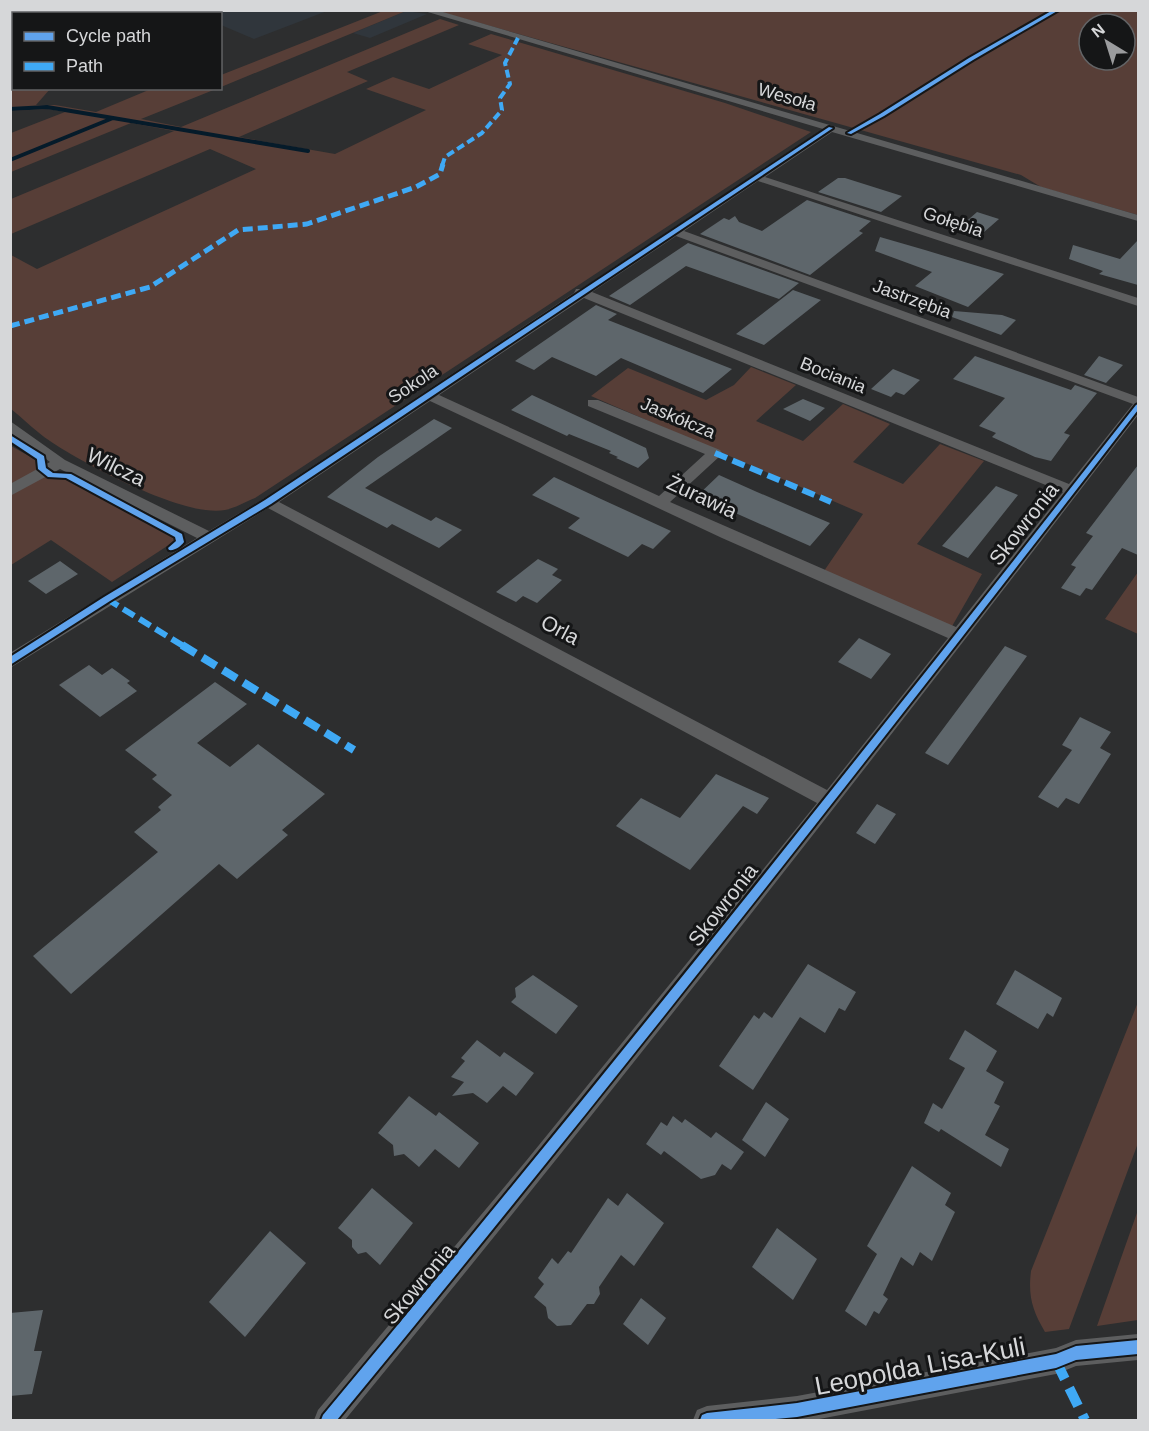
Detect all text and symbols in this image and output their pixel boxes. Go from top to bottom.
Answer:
legend [12,12,222,90]
north arrow [1077,12,1137,72]
text: N [1088,20,1108,41]
text: Cycle path [66,26,151,46]
text: Path [66,56,103,76]
street label: Wesoła [756,79,819,115]
street label: Gołębia [920,203,987,241]
street label: Jastrzębia [870,276,955,323]
street label: Bociania [797,353,870,398]
street label: Sokola [385,360,442,408]
street label: Jaskółcza [638,393,719,443]
street label: Wilcza [83,443,149,491]
street label: Żurawia [663,470,741,523]
street label: Skowronia [984,478,1063,569]
street label: Orla [537,610,583,649]
street label: Skowronia [683,859,762,950]
street label: Skowronia [378,1238,459,1329]
street label: Leopolda Lisa-Kuli [812,1331,1028,1401]

